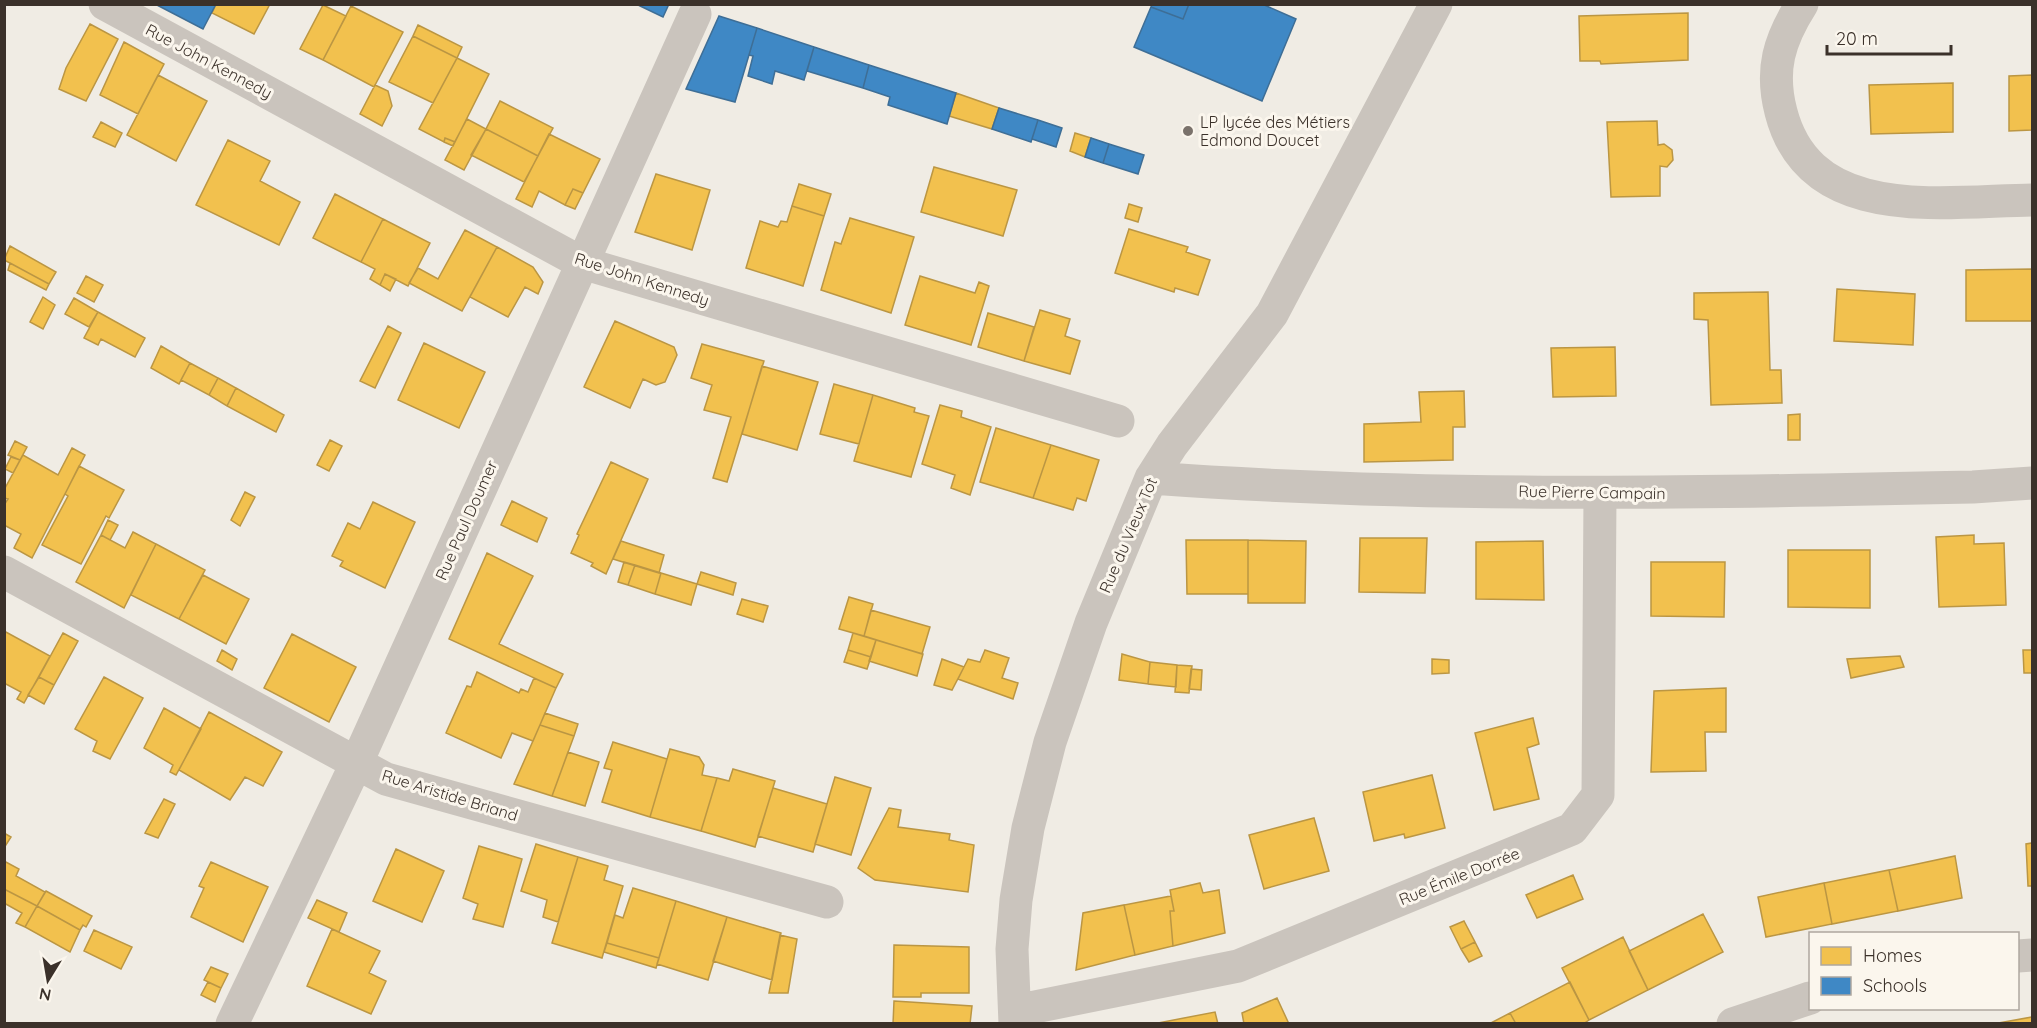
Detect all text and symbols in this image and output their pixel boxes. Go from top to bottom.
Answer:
scale bar [1827,18,1952,56]
street label: Rue John Kennedy [142,19,276,103]
text: 20 m [1836,27,1878,50]
place label: LP lycée des Métiers Edmond Doucet [1200,112,1350,150]
marker: LP lycée des Métiers Edmond Doucet [1181,124,1195,138]
street label: Rue John Kennedy [572,248,712,310]
street label: Rue Paul Doumer [431,457,501,583]
street label: Rue du Vieux Tot [1095,474,1161,596]
street label: Rue Pierre Campain [1518,481,1666,503]
street label: Rue Aristide Briand [380,765,520,825]
street label: Rue Émile Dorrée [1396,843,1522,909]
legend [1809,932,2019,1010]
text: Homes [1863,944,1922,967]
north arrow [18,950,78,1010]
text: Schools [1863,974,1927,997]
text: N [37,984,53,1006]

